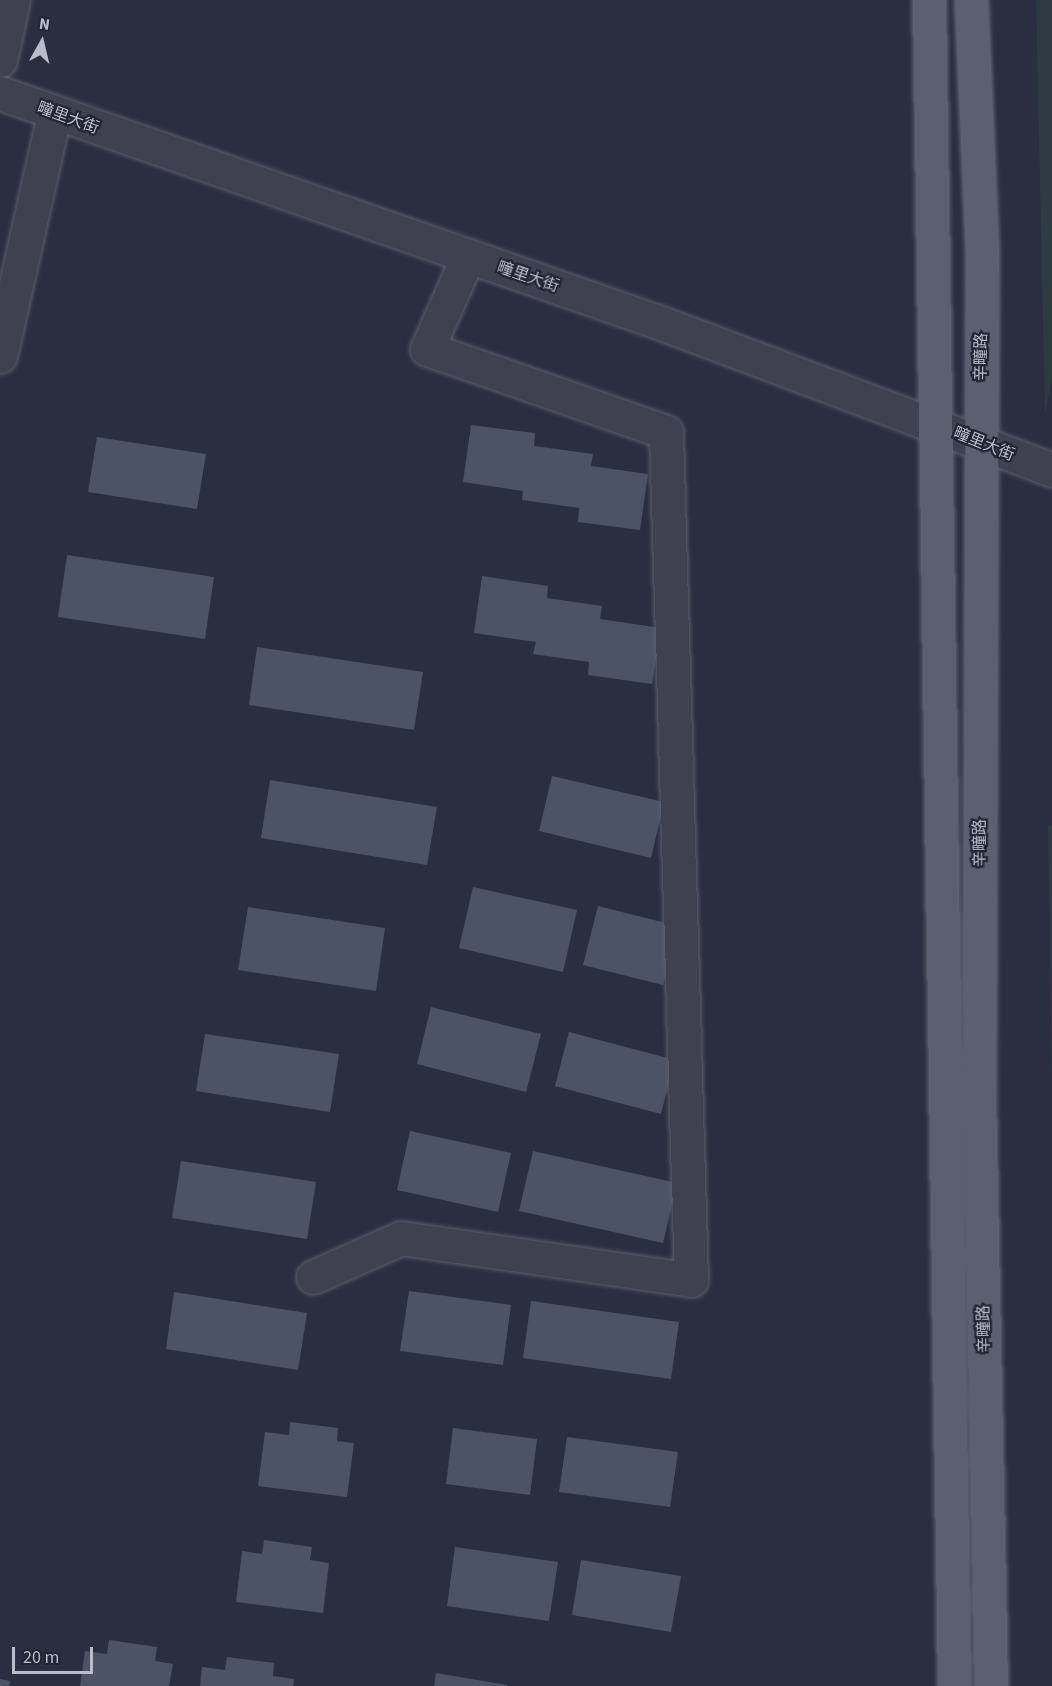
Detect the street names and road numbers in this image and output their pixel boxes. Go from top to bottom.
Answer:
street label: 疃里大街 [35,98,101,138]
street label: 疃里大街 [495,258,561,296]
street label: 辛疃路 [971,333,991,381]
street label: 疃里大街 [951,423,1017,465]
street label: 辛疃路 [970,819,990,867]
street label: 辛疃路 [974,1305,994,1353]

